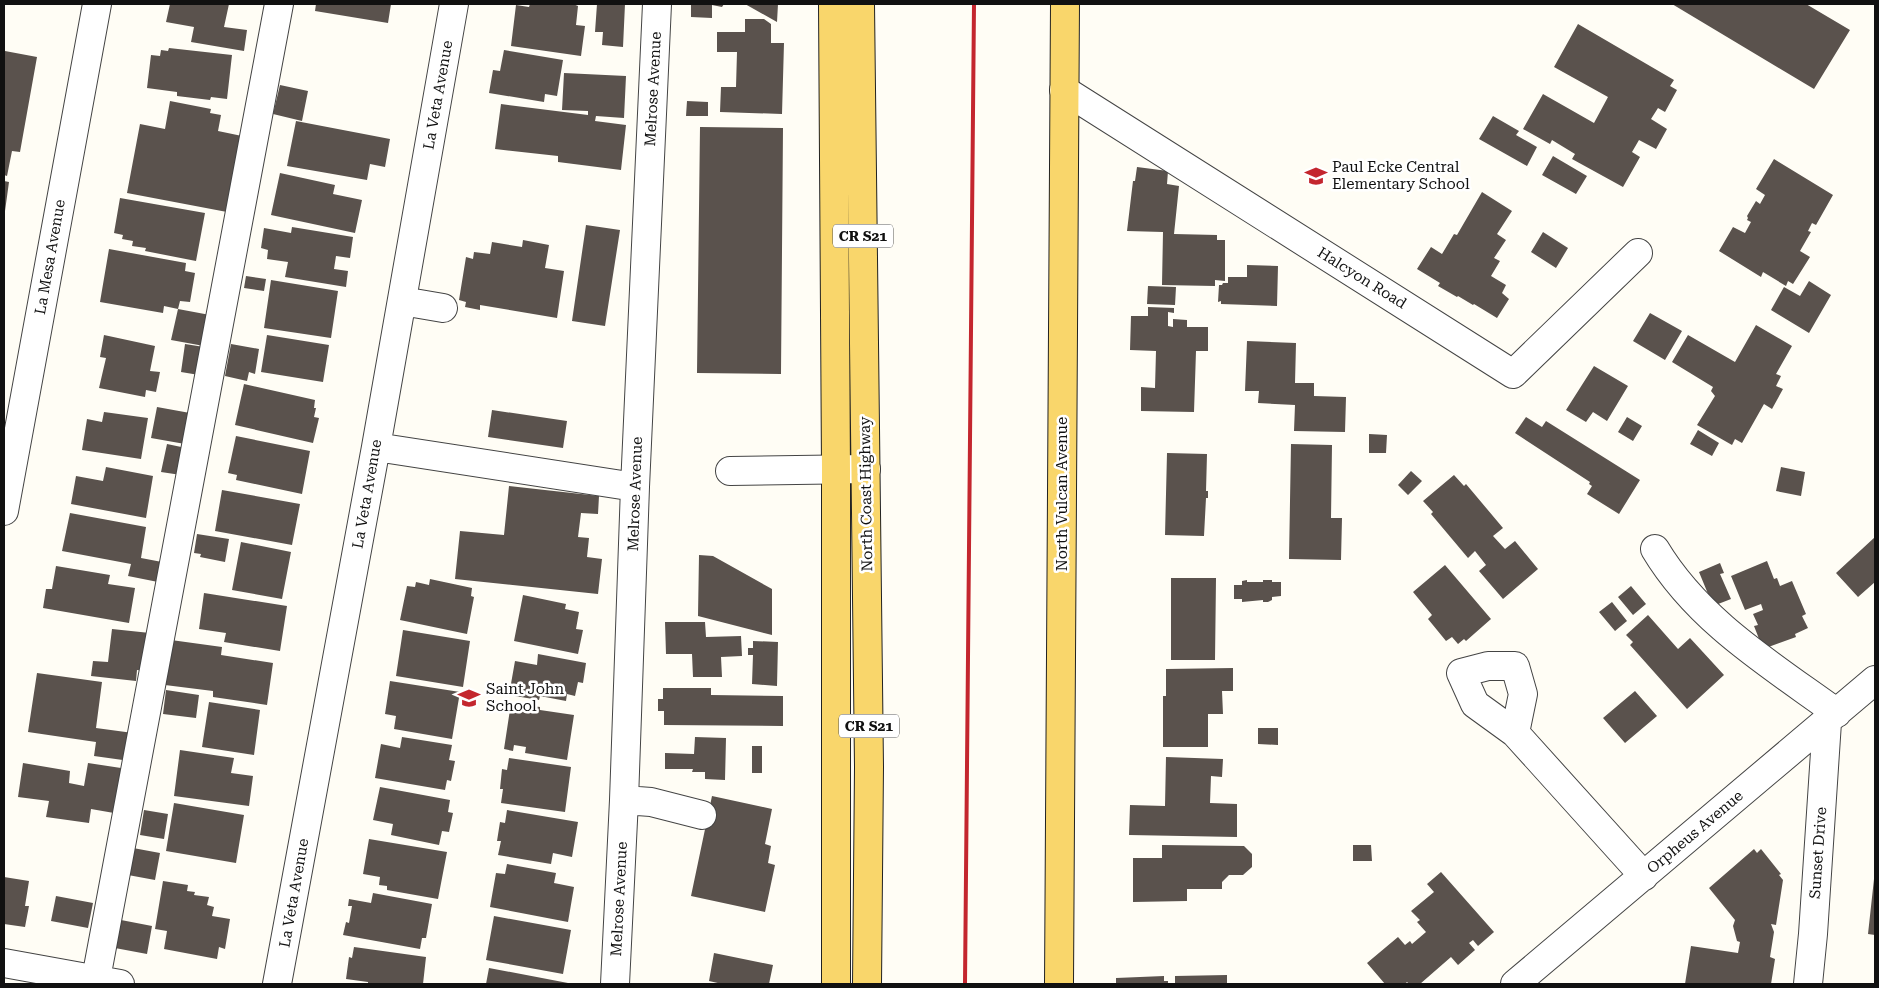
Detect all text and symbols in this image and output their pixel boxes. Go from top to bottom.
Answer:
street label: Melrose Avenue [641,31,665,147]
street label: La Veta Avenue [420,39,456,151]
place label: Paul Ecke Central Elementary School [1332,158,1470,193]
school or university icon: Paul Ecke Central Elementary School [1303,163,1329,189]
street label: La Mesa Avenue [31,198,69,316]
road number: CR S21 [833,225,893,248]
street label: Halcyon Road [1314,243,1410,313]
street label: North Coast Highway [856,416,876,572]
street label: North Vulcan Avenue [1053,417,1071,571]
street label: Melrose Avenue [624,436,646,552]
street label: La Veta Avenue [349,438,385,550]
place label: Saint John School [486,680,565,715]
school or university icon: Saint John School [456,685,482,711]
road number: CR S21 [839,714,899,738]
street label: Orpheus Avenue [1643,787,1747,877]
street label: Sunset Drive [1806,806,1830,900]
street label: La Veta Avenue [276,837,312,949]
street label: Melrose Avenue [607,841,631,957]

